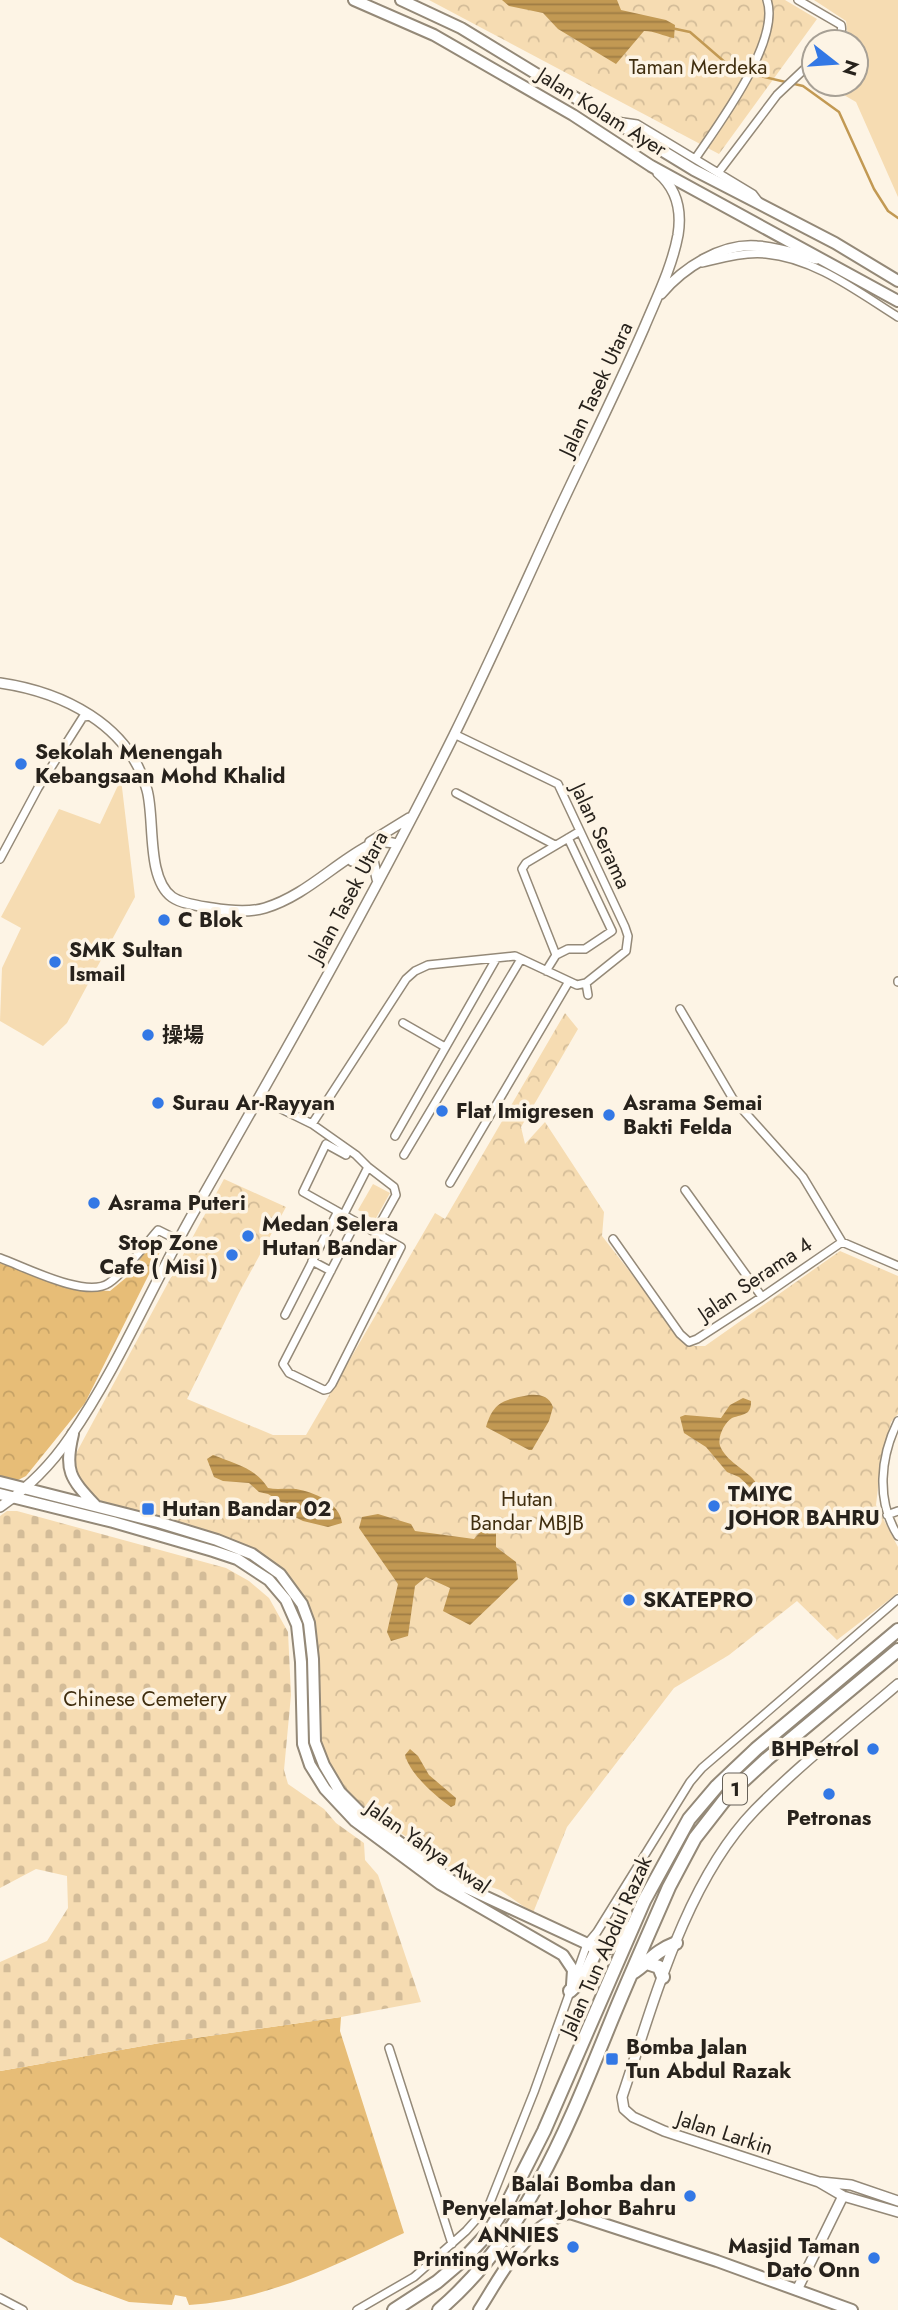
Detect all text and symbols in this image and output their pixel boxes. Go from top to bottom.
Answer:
north arrow [800,28,870,98]
park label: Taman Merdeka [629,52,767,82]
text: N [836,57,866,79]
street label: Jalan Kolam Ayer [529,59,673,164]
street label: Jalan Tasek Utara [550,317,640,464]
place label: Sekolah Menengah Kebangsaan Mohd Khalid [35,737,286,791]
marker: Sekolah Menengah Kebangsaan Mohd Khalid [13,756,29,772]
street label: Jalan Serama [562,776,639,894]
street label: Jalan Tasek Utara [299,826,395,971]
place label: C Blok [178,905,243,935]
marker: C Blok [156,912,172,928]
place label: SMK Sultan Ismail [69,935,183,989]
marker: SMK Sultan Ismail [47,954,63,970]
place label: 操場 [162,1020,204,1050]
marker: 操場 [140,1027,156,1043]
place label: Surau Ar-Rayyan [172,1088,335,1118]
place label: Asrama Semai Bakti Felda [622,1088,762,1142]
marker: Surau Ar-Rayyan [150,1095,166,1111]
place label: Flat Imigresen [456,1096,594,1126]
marker: Flat Imigresen [434,1103,450,1119]
marker: Asrama Semai Bakti Felda [601,1107,617,1123]
place label: Asrama Puteri [107,1188,246,1218]
marker: Asrama Puteri [86,1195,102,1211]
place label: Medan Selera Hutan Bandar [262,1209,398,1263]
place label: Stop Zone Cafe ( Misi ) [100,1228,218,1282]
marker: Medan Selera Hutan Bandar [240,1228,256,1244]
street label: Jalan Serama 4 [689,1230,818,1330]
marker: Stop Zone Cafe ( Misi ) [224,1247,240,1263]
place label: TMIYC JOHOR BAHRU [724,1479,880,1533]
park label: Hutan Bandar MBJB [470,1484,584,1538]
place label: Hutan Bandar 02 [162,1494,331,1524]
marker: TMIYC JOHOR BAHRU [706,1498,722,1514]
marker: Hutan Bandar 02 [140,1501,156,1517]
place label: SKATEPRO [643,1585,753,1615]
marker: SKATEPRO [621,1592,637,1608]
park label: Chinese Cemetery [63,1684,228,1714]
place label: BHPetrol [771,1734,859,1764]
marker: BHPetrol [865,1741,881,1757]
road number: 1 [723,1774,747,1804]
marker: Petronas [821,1786,837,1802]
street label: Jalan Yahya Awal [357,1791,496,1901]
place label: Petronas [787,1803,872,1833]
street label: Jalan Tun Abdul Razak [551,1850,660,2044]
place label: Bomba Jalan Tun Abdul Razak [626,2032,791,2086]
marker: Bomba Jalan Tun Abdul Razak [604,2051,620,2067]
street label: Jalan Larkin [670,2102,777,2163]
place label: Balai Bomba dan Penyelamat Johor Bahru [442,2169,676,2223]
marker: Balai Bomba dan Penyelamat Johor Bahru [682,2188,698,2204]
place label: ANNIES Printing Works [413,2220,559,2274]
place label: Masjid Taman Dato Onn [728,2231,860,2285]
marker: ANNIES Printing Works [565,2239,581,2255]
marker: Masjid Taman Dato Onn [866,2250,882,2266]

